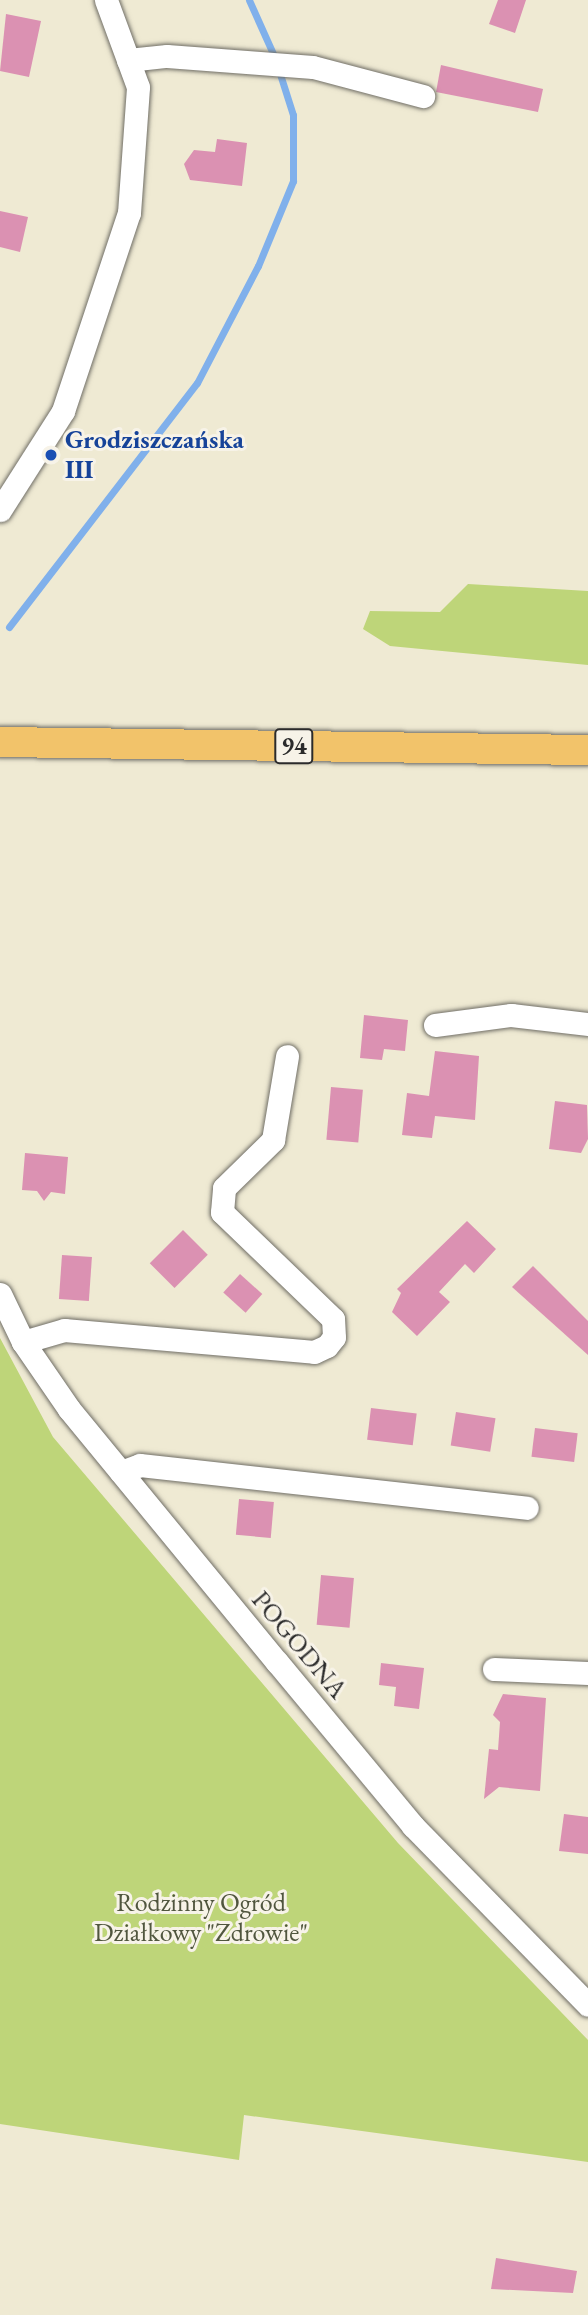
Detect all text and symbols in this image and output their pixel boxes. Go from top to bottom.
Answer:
place label: Grodziszczańska III [65,424,244,486]
marker: Grodziszczańska III [43,447,59,463]
road number: 94 [273,726,315,766]
street label: POGODNA [245,1585,353,1705]
park label: Rodzinny Ogród Działkowy "Zdrowie" [94,1887,308,1948]

